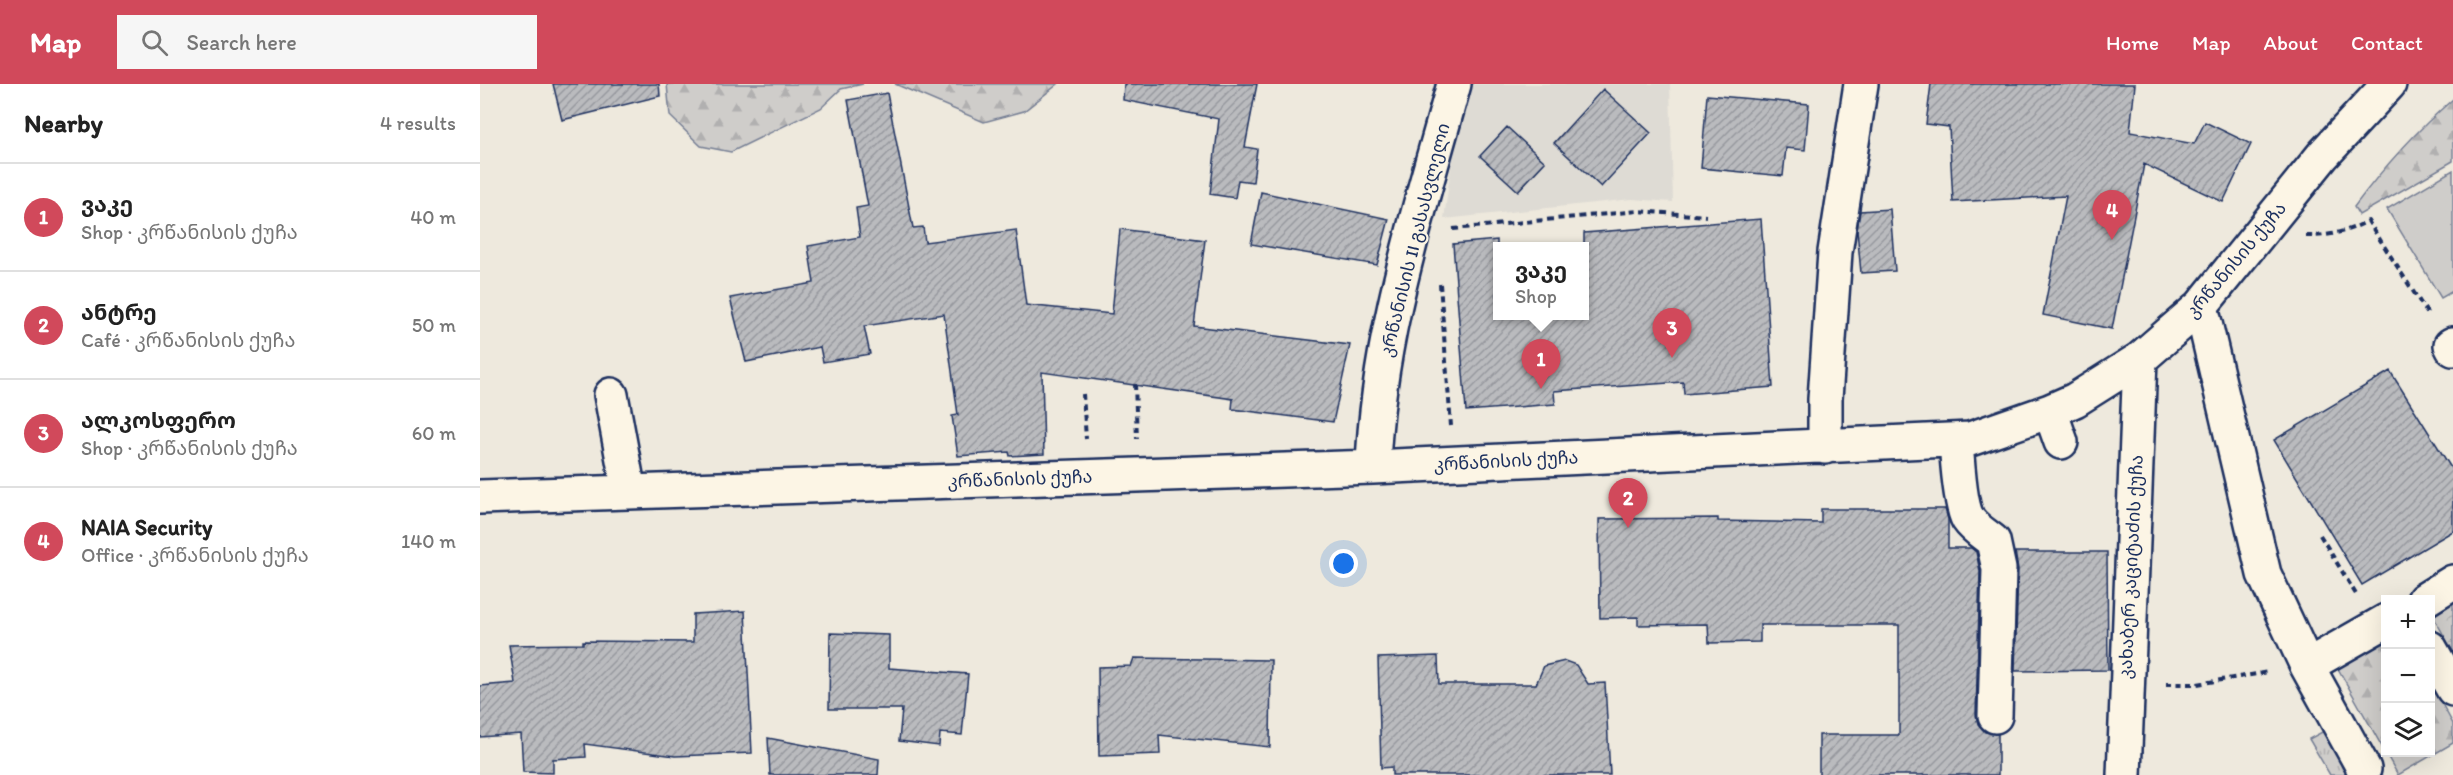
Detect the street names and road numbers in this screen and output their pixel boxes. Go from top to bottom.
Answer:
street label: კრწანისის II გასასვლელი [1375,121,1455,359]
street label: კრწანისის ქუჩა [2181,197,2291,323]
street label: კრწანისის ქუჩა [1433,446,1579,476]
street label: კახაბერ კაციტაძის ქუჩა [2114,454,2148,680]
street label: კრწანისის ქუჩა [947,465,1093,493]

